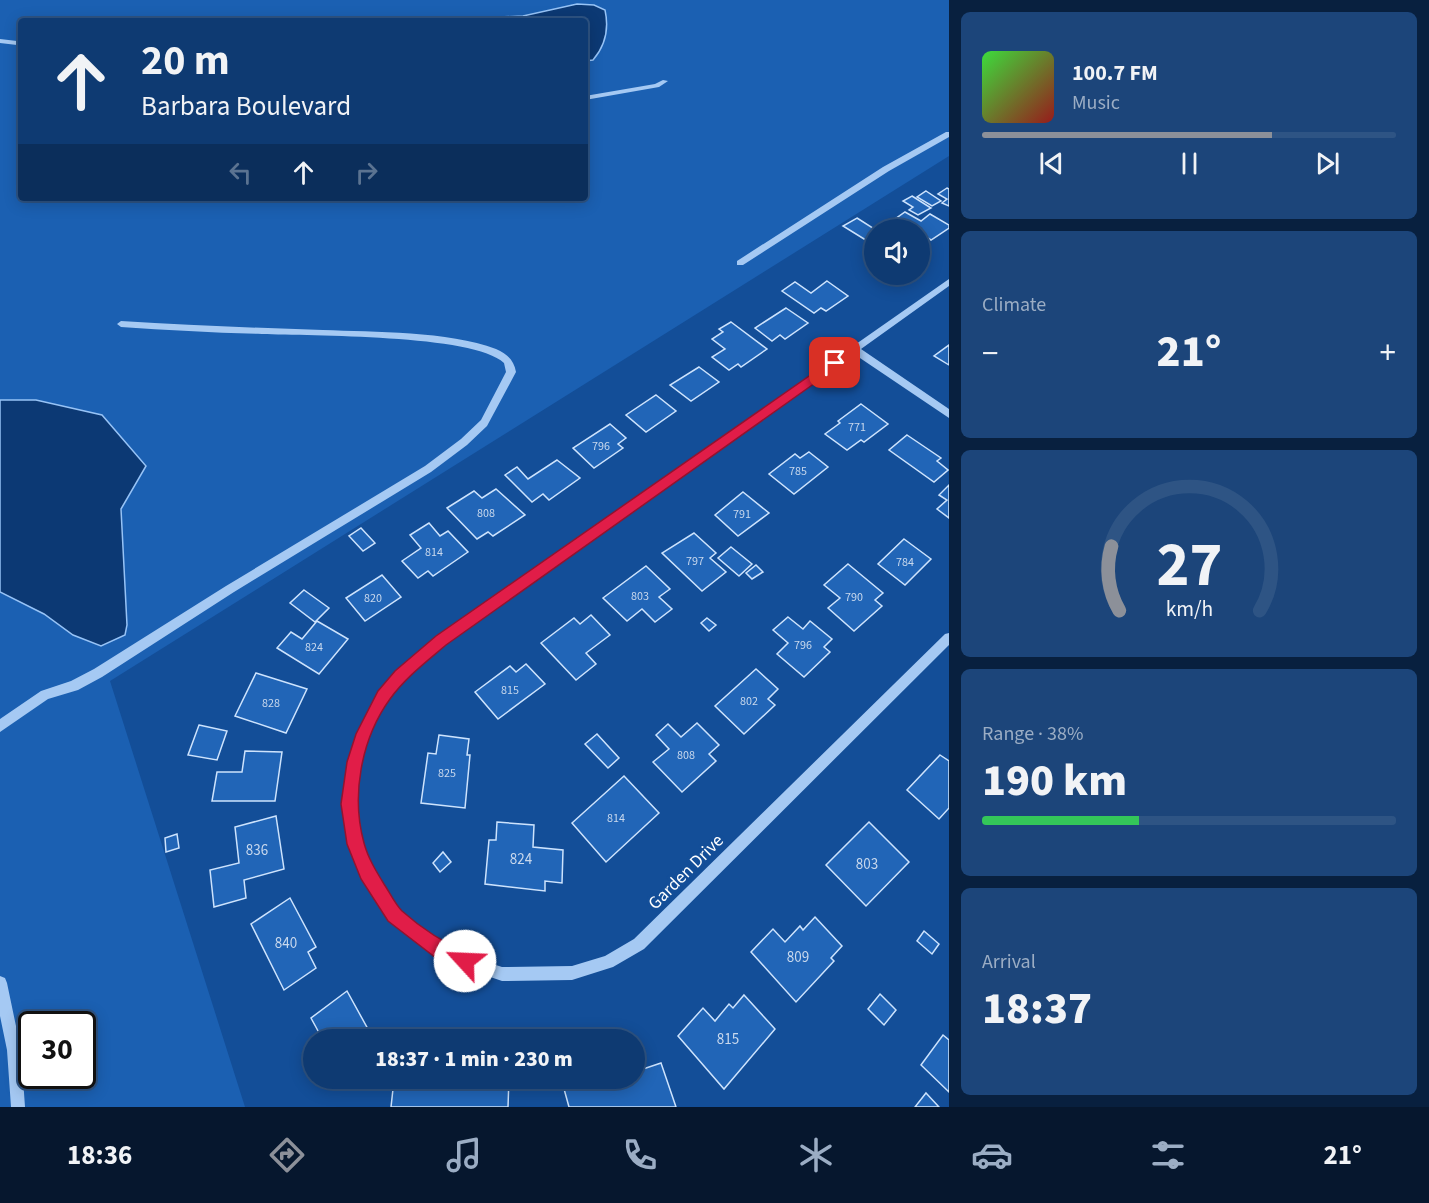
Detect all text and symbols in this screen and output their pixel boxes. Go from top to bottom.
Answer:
text: 20 m [141,31,230,91]
icon: ahead [42,42,120,120]
text: 100.7 FM [1072,57,1158,89]
text: Barbara Boulevard [141,87,351,126]
text: Music [1072,89,1120,117]
icon: previous [1035,147,1068,180]
icon: pause [1173,147,1206,180]
icon: next [1311,147,1344,180]
icon: left [224,156,257,189]
icon: ahead [287,156,320,189]
icon: right [350,156,383,189]
map controls [864,219,930,285]
button: sound [864,219,930,285]
text: Climate [982,291,1046,319]
text: 21° [1157,320,1221,384]
text: − [982,330,998,377]
text: + [1380,330,1396,377]
pin [809,337,860,388]
icon: arrive [818,346,851,379]
house number: 771 [848,419,866,436]
house number: 796 [592,438,610,455]
house number: 785 [789,463,807,480]
house number: 808 [477,505,495,522]
house number: 791 [733,506,751,523]
text: 27 [1156,521,1222,610]
house number: 814 [425,544,443,561]
house number: 797 [686,553,704,570]
house number: 784 [896,554,914,571]
house number: 803 [631,588,649,605]
house number: 790 [845,589,863,606]
house number: 820 [364,590,382,607]
text: km/h [1165,594,1213,625]
house number: 796 [794,637,812,654]
house number: 824 [305,639,323,656]
house number: 815 [501,682,519,699]
house number: 802 [740,693,758,710]
house number: 828 [262,695,280,712]
text: Range · 38% [982,720,1083,748]
house number: 808 [677,747,695,764]
text: 190 km [982,749,1127,813]
house number: 825 [438,765,456,782]
house number: 814 [607,810,625,827]
street label: Garden Drive [643,829,729,915]
house number: 836 [246,840,268,861]
house number: 824 [510,849,533,870]
house number: 803 [856,854,878,875]
position arrow [433,929,497,993]
house number: 840 [275,933,297,954]
house number: 809 [787,947,809,968]
text: Arrival [982,948,1036,976]
text: 18:37 [982,977,1092,1041]
speed limit sign: 30 [18,1011,96,1089]
house number: 815 [717,1029,739,1050]
text: 18:37 · 1 min · 230 m [375,1043,573,1075]
icon: directions [266,1134,308,1176]
icon: music [443,1134,485,1176]
icon: phone [619,1134,661,1176]
icon: climate [795,1134,837,1176]
icon: car [971,1134,1013,1176]
icon: filters [1147,1134,1189,1176]
text: 18:36 [67,1136,132,1175]
text: 21° [1324,1136,1362,1175]

